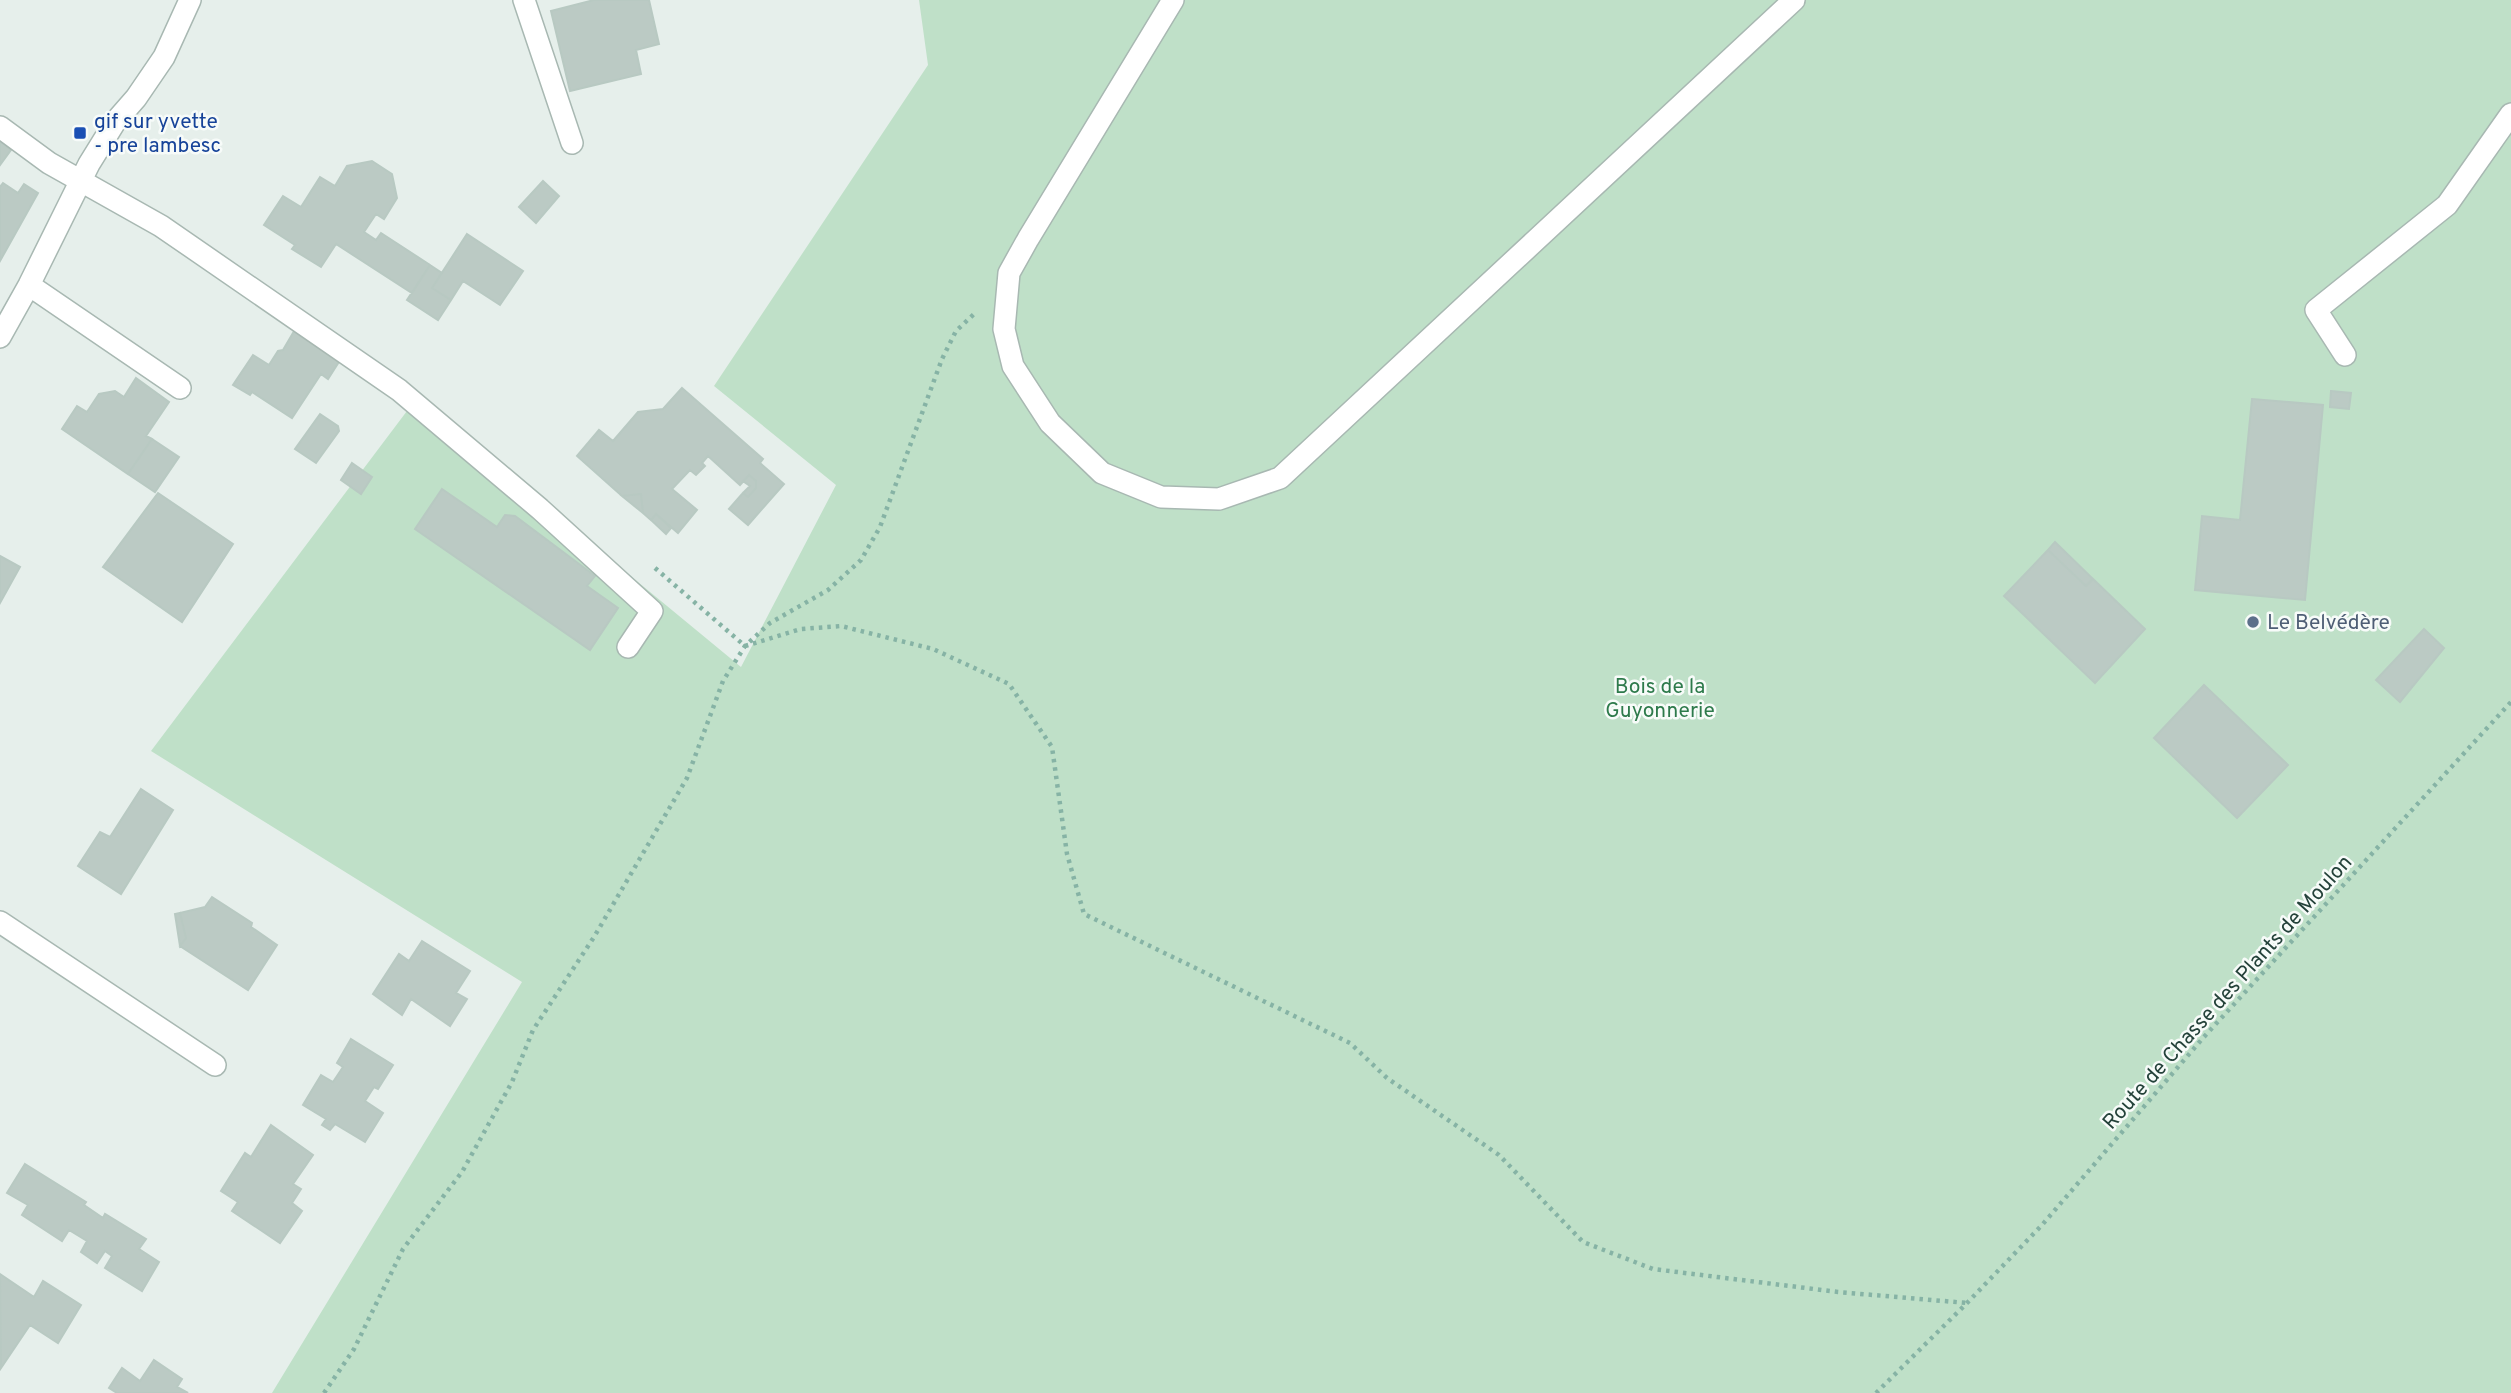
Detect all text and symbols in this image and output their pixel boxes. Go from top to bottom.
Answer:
place label: gif sur yvette - pre lambesc [94,109,221,160]
marker: gif sur yvette - pre lambesc [72,125,88,141]
place label: Le Belvédère [2267,610,2390,637]
marker: Le Belvédère [2245,614,2261,630]
park label: Bois de la Guyonnerie [1605,674,1715,725]
street label: Route de Chasse des Plants de Moulon [2097,850,2359,1136]

